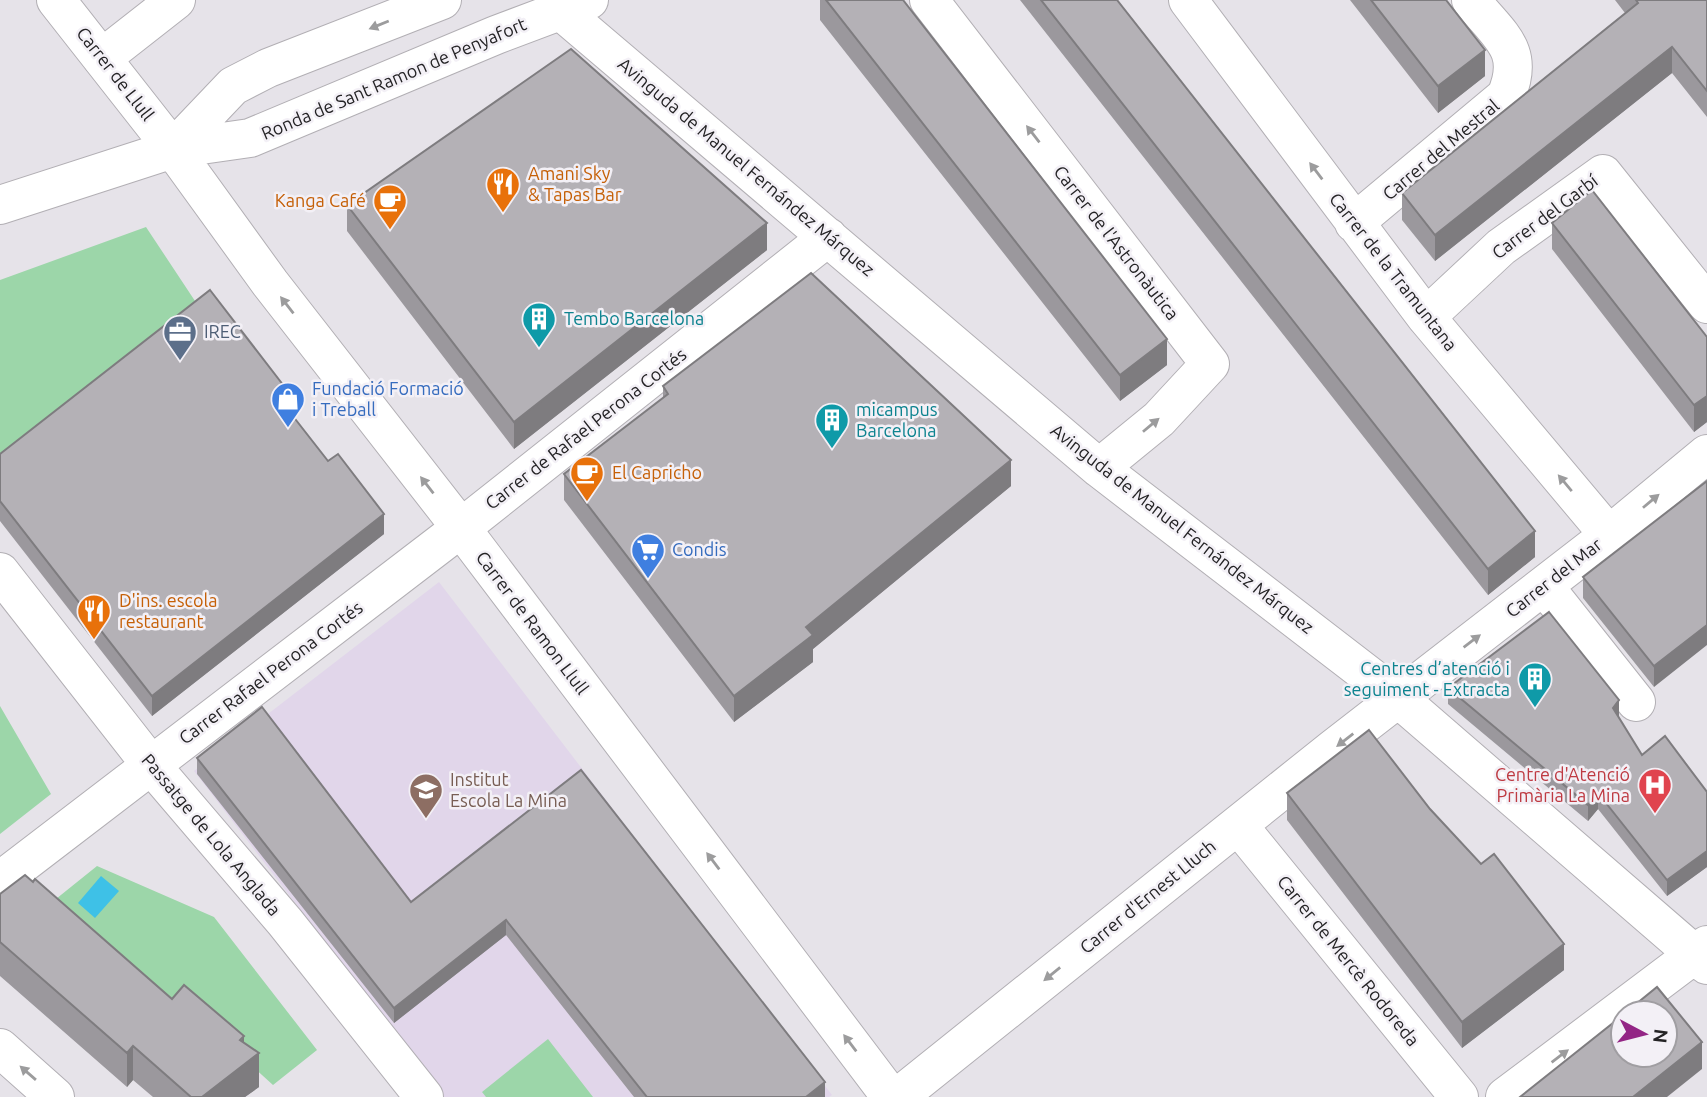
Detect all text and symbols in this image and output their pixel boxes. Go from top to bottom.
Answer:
street label: Ronda de Sant Ramon de Penyafort [258,13,529,143]
one-way arrow [368,20,389,31]
street label: Carrer de Llull [73,23,159,124]
street label: Avinguda de Manuel Fernández Márquez [615,53,879,279]
street label: Carrer del Mestral [1378,95,1503,204]
one-way arrow [1025,126,1040,144]
street label: Carrer de l'Astronàutica [1050,161,1183,324]
place label: Amani Sky & Tapas Bar [528,163,622,204]
one-way arrow [1308,163,1323,181]
restaurant icon: Amani Sky & Tapas Bar [484,165,522,214]
street label: Carrer del Garbí [1488,170,1602,262]
cafe icon: Kanga Café [371,182,409,231]
street label: Carrer de la Tramuntana [1326,188,1462,354]
place label: Kanga Café [275,190,366,210]
one-way arrow [280,297,295,315]
building icon: Tembo Barcelona [520,300,558,349]
place label: Tembo Barcelona [564,308,704,328]
office icon: IREC [161,313,199,362]
place label: IREC [204,321,241,341]
street label: Carrer de Rafael Perona Cortés [481,344,690,513]
place label: Fundació Formació i Treball [312,378,464,419]
shop icon: Fundació Formació i Treball [269,380,307,429]
place label: micampus Barcelona [856,399,938,440]
building icon: micampus Barcelona [813,401,851,450]
one-way arrow [1143,418,1160,433]
street label: Avinguda de Manuel Fernández Márquez [1047,419,1318,637]
cafe icon: El Capricho [568,454,606,503]
place label: El Capricho [612,462,702,482]
one-way arrow [1558,474,1573,491]
one-way arrow [420,476,435,494]
one-way arrow [1642,494,1659,509]
supermarket icon: Condis [629,531,667,580]
street label: Carrer del Mar [1502,534,1605,621]
place label: Condis [672,539,727,559]
street label: Carrer de Ramon Llull [472,547,593,698]
place label: D'ins. escola restaurant [119,590,217,631]
restaurant icon: D'ins. escola restaurant [75,592,113,641]
street label: Carrer Rafael Perona Cortés [175,597,366,748]
one-way arrow [1462,634,1481,648]
place label: Centres d’atenció i seguiment - Extracta [1344,658,1510,699]
building icon: Centres d’atenció i seguiment - Extracta [1516,660,1554,709]
one-way arrow [1336,732,1353,747]
street label: Passatge de Lola Anglada [138,750,285,919]
place label: Centre d'Atenció Primària La Mina [1495,764,1630,805]
hospital icon: Centre d'Atenció Primària La Mina [1636,766,1674,815]
place label: Institut Escola La Mina [450,769,567,810]
school or university icon: Institut Escola La Mina [407,771,445,820]
street label: Carrer d'Ernest Lluch [1076,835,1219,957]
one-way arrow [706,852,720,870]
street label: Carrer de Mercè Rodoreda [1274,871,1424,1050]
one-way arrow [1044,966,1061,981]
north arrow [1609,999,1679,1069]
text: N [1649,1028,1673,1044]
one-way arrow [843,1034,858,1052]
one-way arrow [1550,1048,1568,1063]
one-way arrow [19,1066,36,1081]

